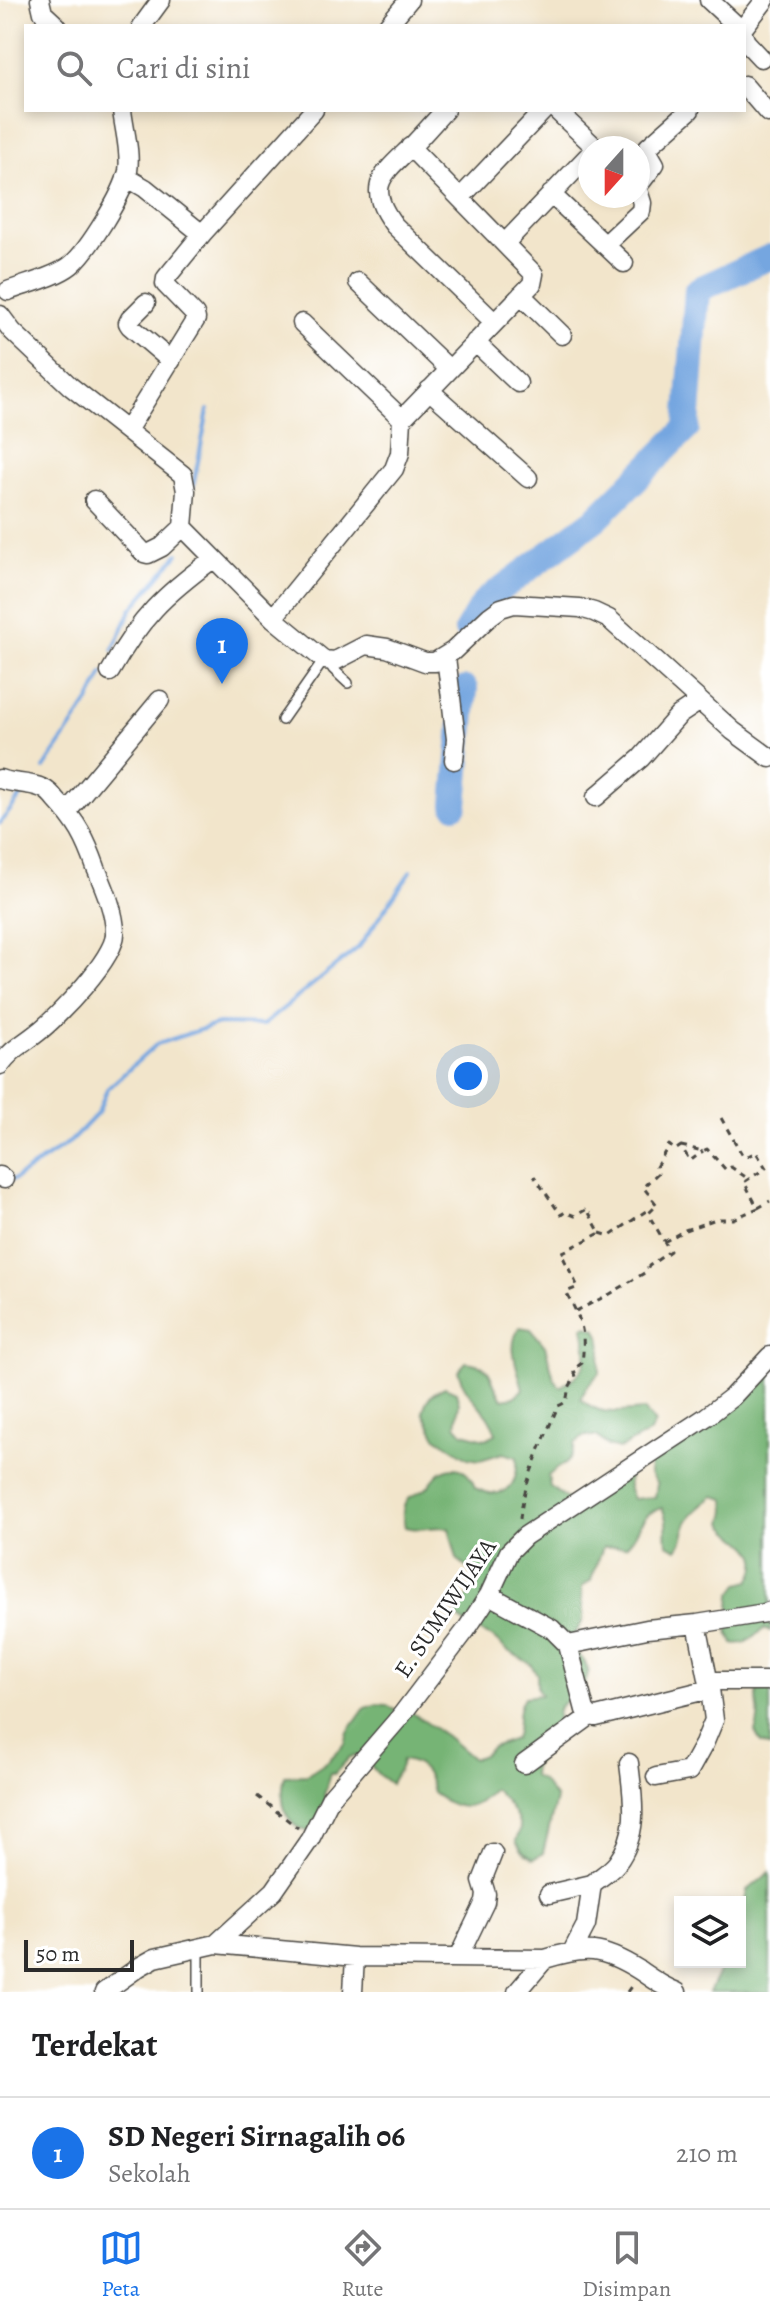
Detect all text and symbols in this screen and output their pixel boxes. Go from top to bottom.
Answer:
search box [24,24,746,112]
icon: search [52,46,96,90]
text: Cari di sini [116,48,251,88]
north arrow [578,136,650,208]
pin: 1 [196,618,248,684]
your location [448,1056,488,1096]
street label: E. SUMIWIJAYA [387,1531,504,1684]
map controls [674,1896,746,1968]
button: layers [674,1896,746,1968]
scale bar [24,1936,134,1972]
text: 50 m [36,1939,80,1969]
text: Terdekat [32,2021,158,2068]
text: SD Negeri Sirnagalih 06 [108,2116,405,2156]
text: 1 [53,2136,63,2171]
text: 210 m [676,2136,738,2171]
text: Sekolah [108,2156,191,2191]
tab: Peta [99,2226,143,2304]
tab: Rute [341,2226,385,2304]
tab: Disimpan [582,2226,671,2304]

